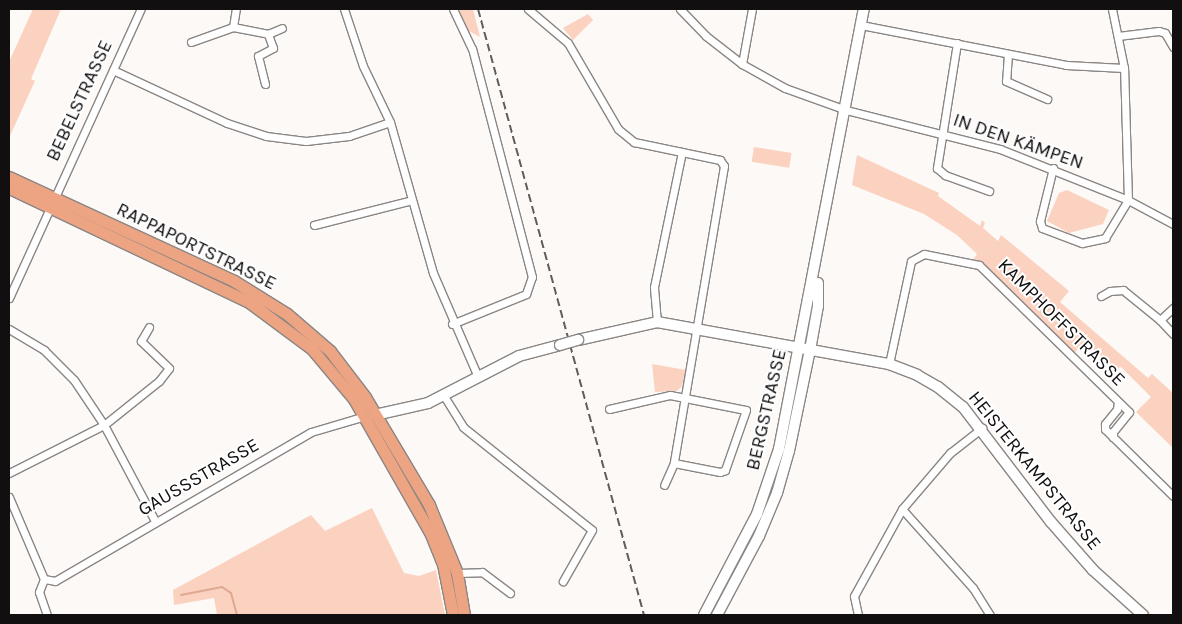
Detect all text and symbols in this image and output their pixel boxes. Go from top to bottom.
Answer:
street label: BEBELSTRASSE [42,37,118,165]
street label: IN DEN KÄMPEN [950,109,1086,175]
street label: RAPPAPORTSTRASSE [112,198,280,296]
street label: KAMPHOFFSTRASSE [992,254,1130,392]
street label: BERGSTRASSE [742,347,792,473]
street label: HEISTERKAMPSTRASSE [963,387,1105,555]
street label: GAUSSSTRASSE [135,434,263,522]

